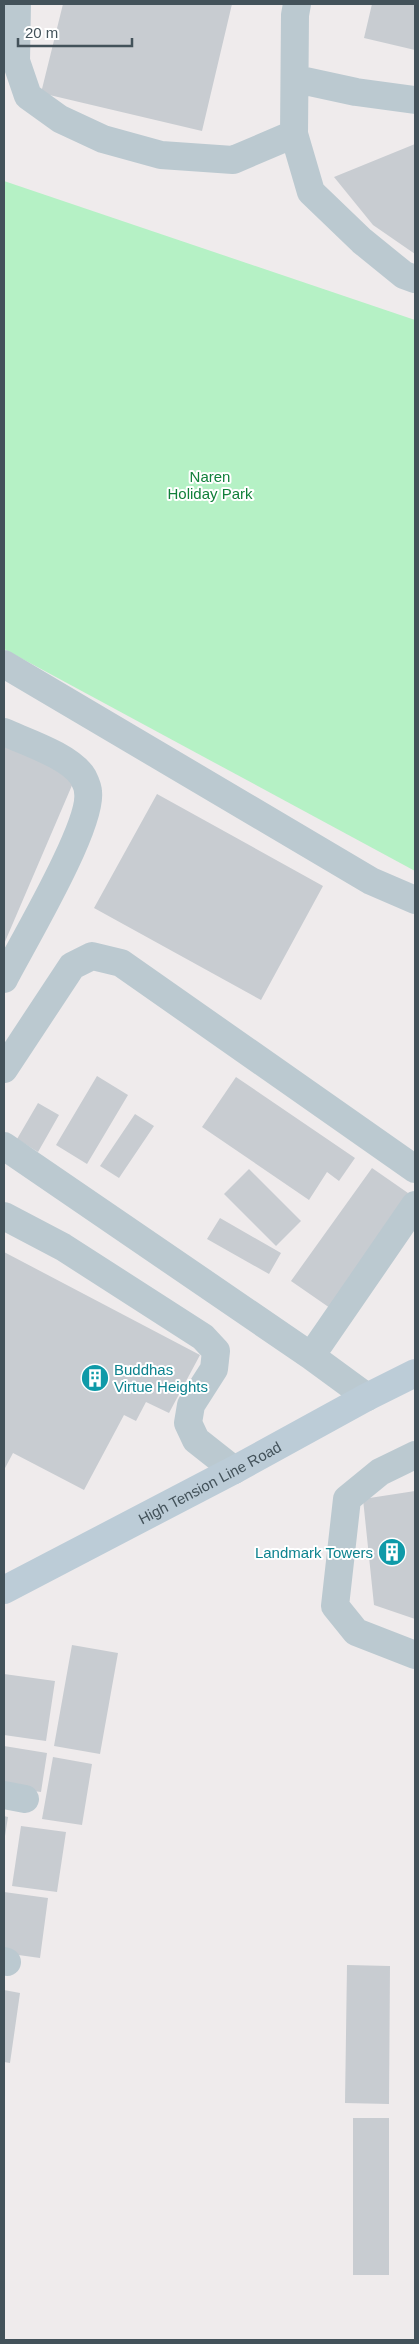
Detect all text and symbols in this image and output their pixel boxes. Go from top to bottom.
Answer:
scale bar [18,15,131,47]
text: 20 m [25,24,58,41]
park label: Naren Holiday Park [167,468,253,502]
place label: Buddhas Virtue Heights [114,1361,208,1395]
building icon: Buddhas Virtue Heights [80,1363,110,1393]
street label: High Tension Line Road [135,1437,284,1527]
building icon: Landmark Towers [377,1537,407,1567]
place label: Landmark Towers [255,1544,373,1561]

